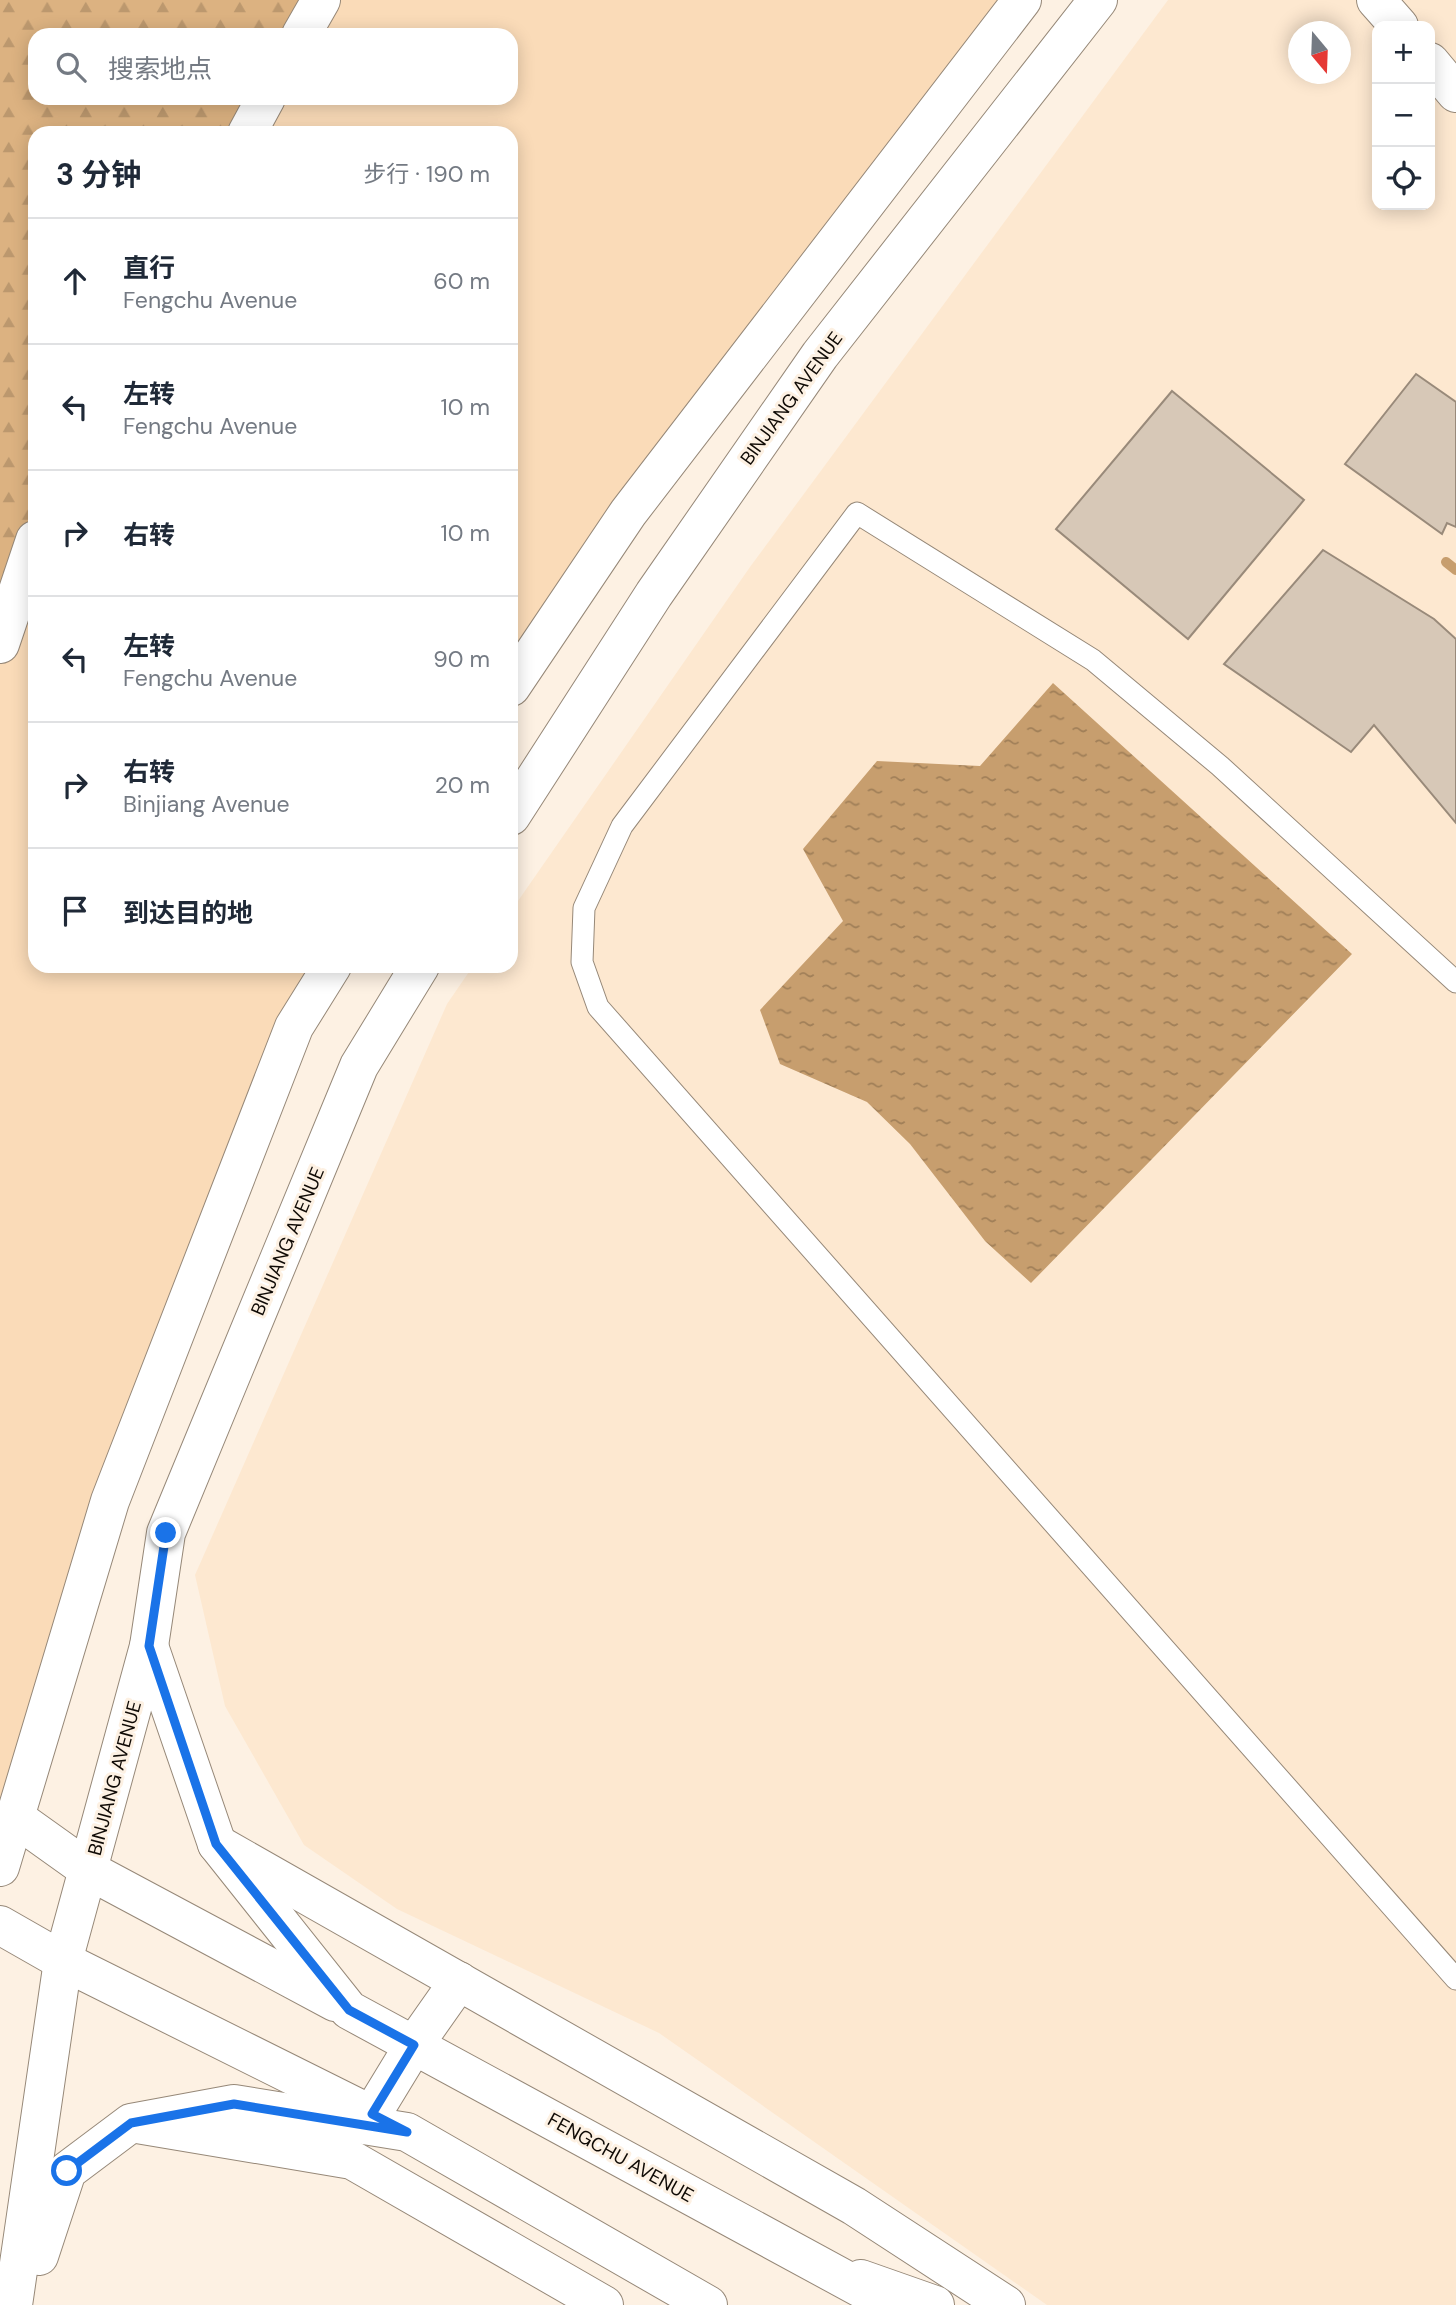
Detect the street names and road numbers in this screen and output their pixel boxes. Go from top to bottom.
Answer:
street label: BINJIANG AVENUE [735,327,848,470]
street label: BINJIANG AVENUE [245,1163,330,1319]
street label: BINJIANG AVENUE [82,1698,147,1858]
street label: FENGCHU AVENUE [543,2107,698,2208]

